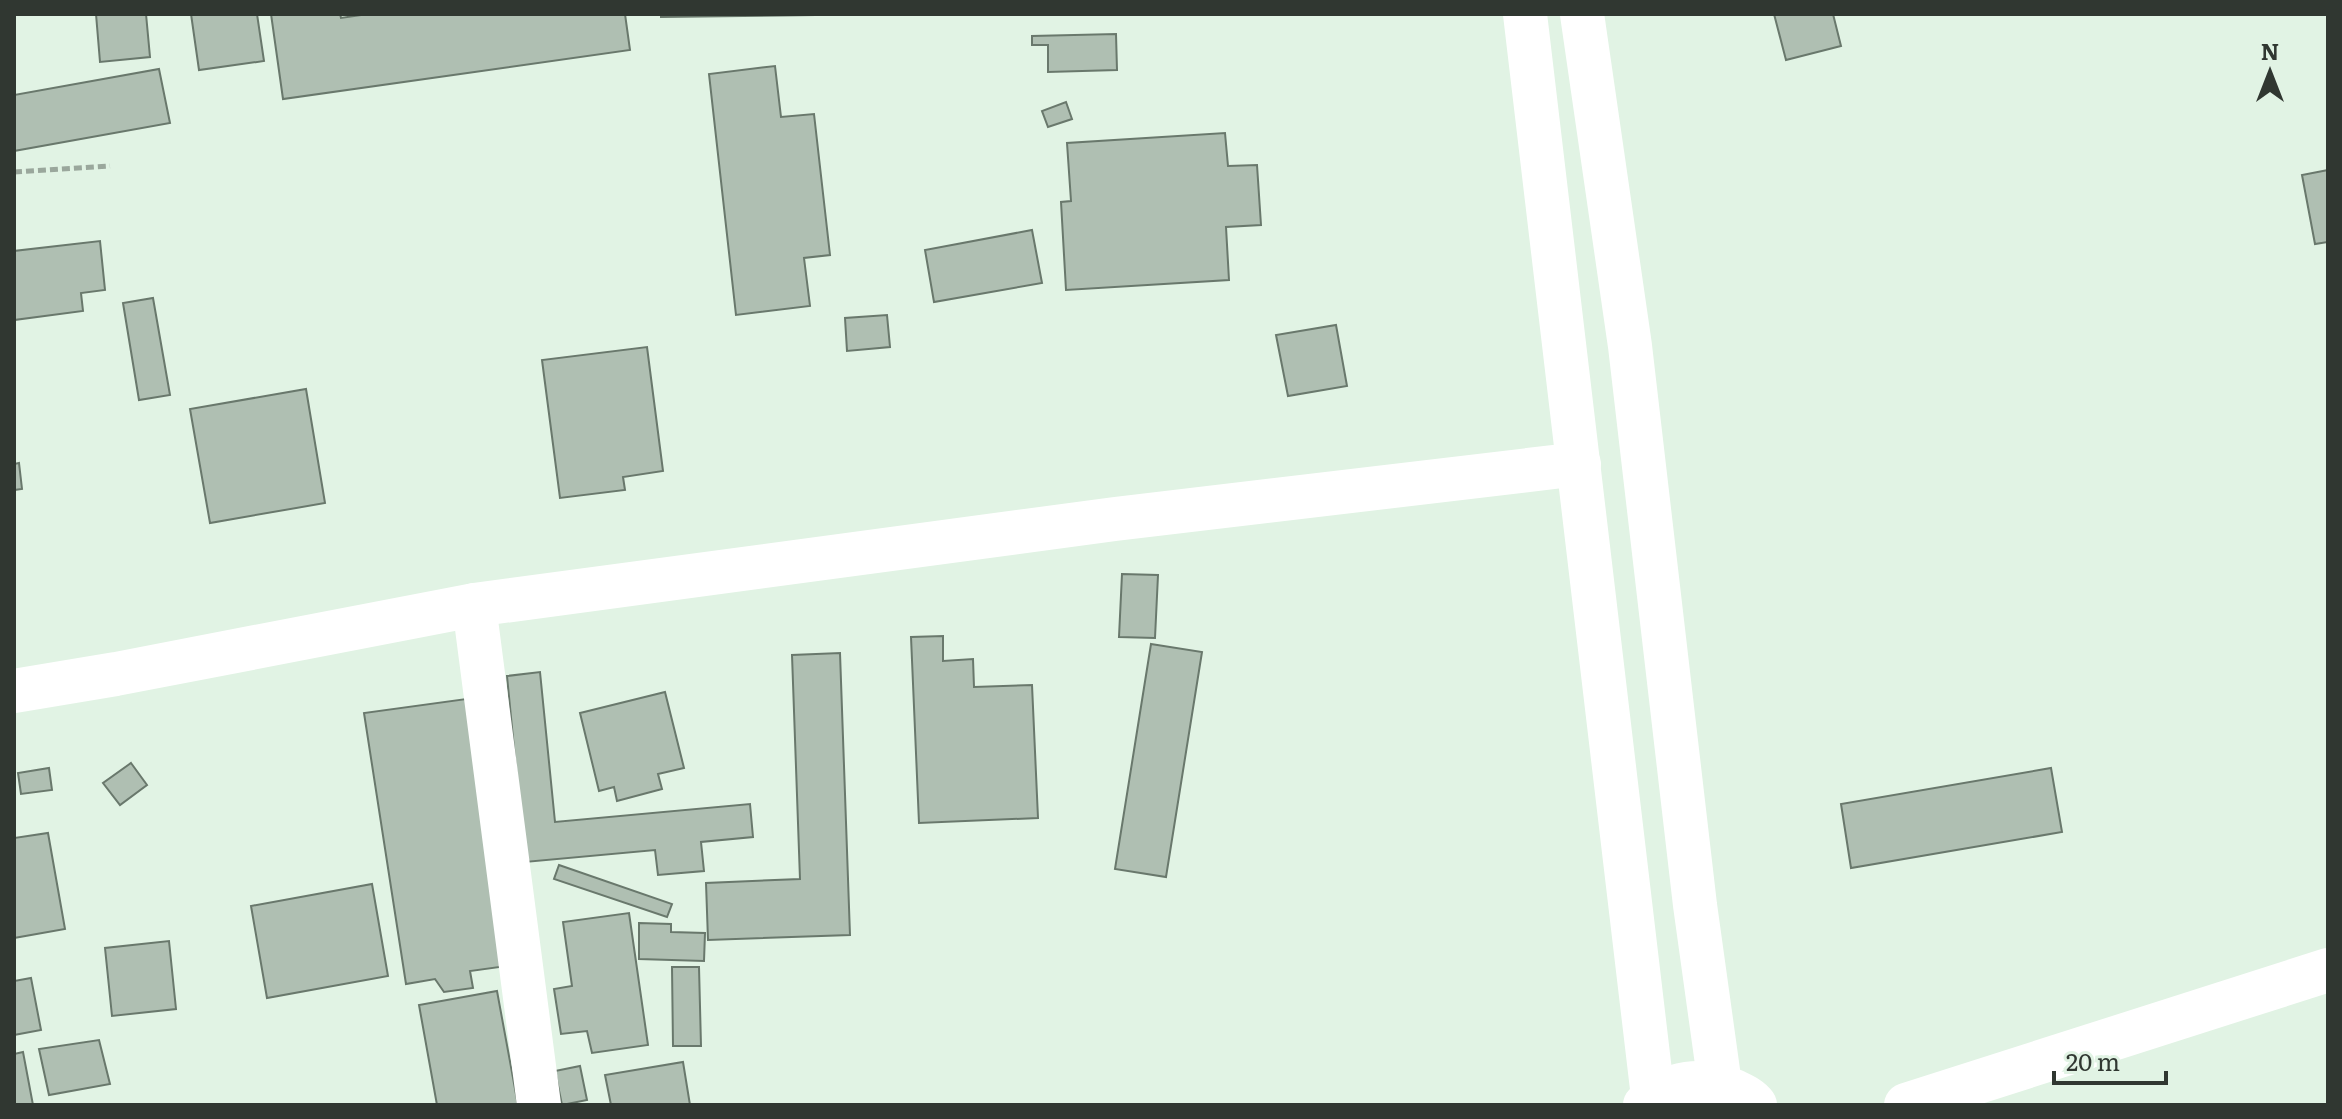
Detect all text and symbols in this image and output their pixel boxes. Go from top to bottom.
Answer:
north arrow [2230,32,2310,112]
text: N [2261,34,2279,67]
scale bar [2054,1035,2166,1085]
text: 20 m [2066,1043,2120,1078]

